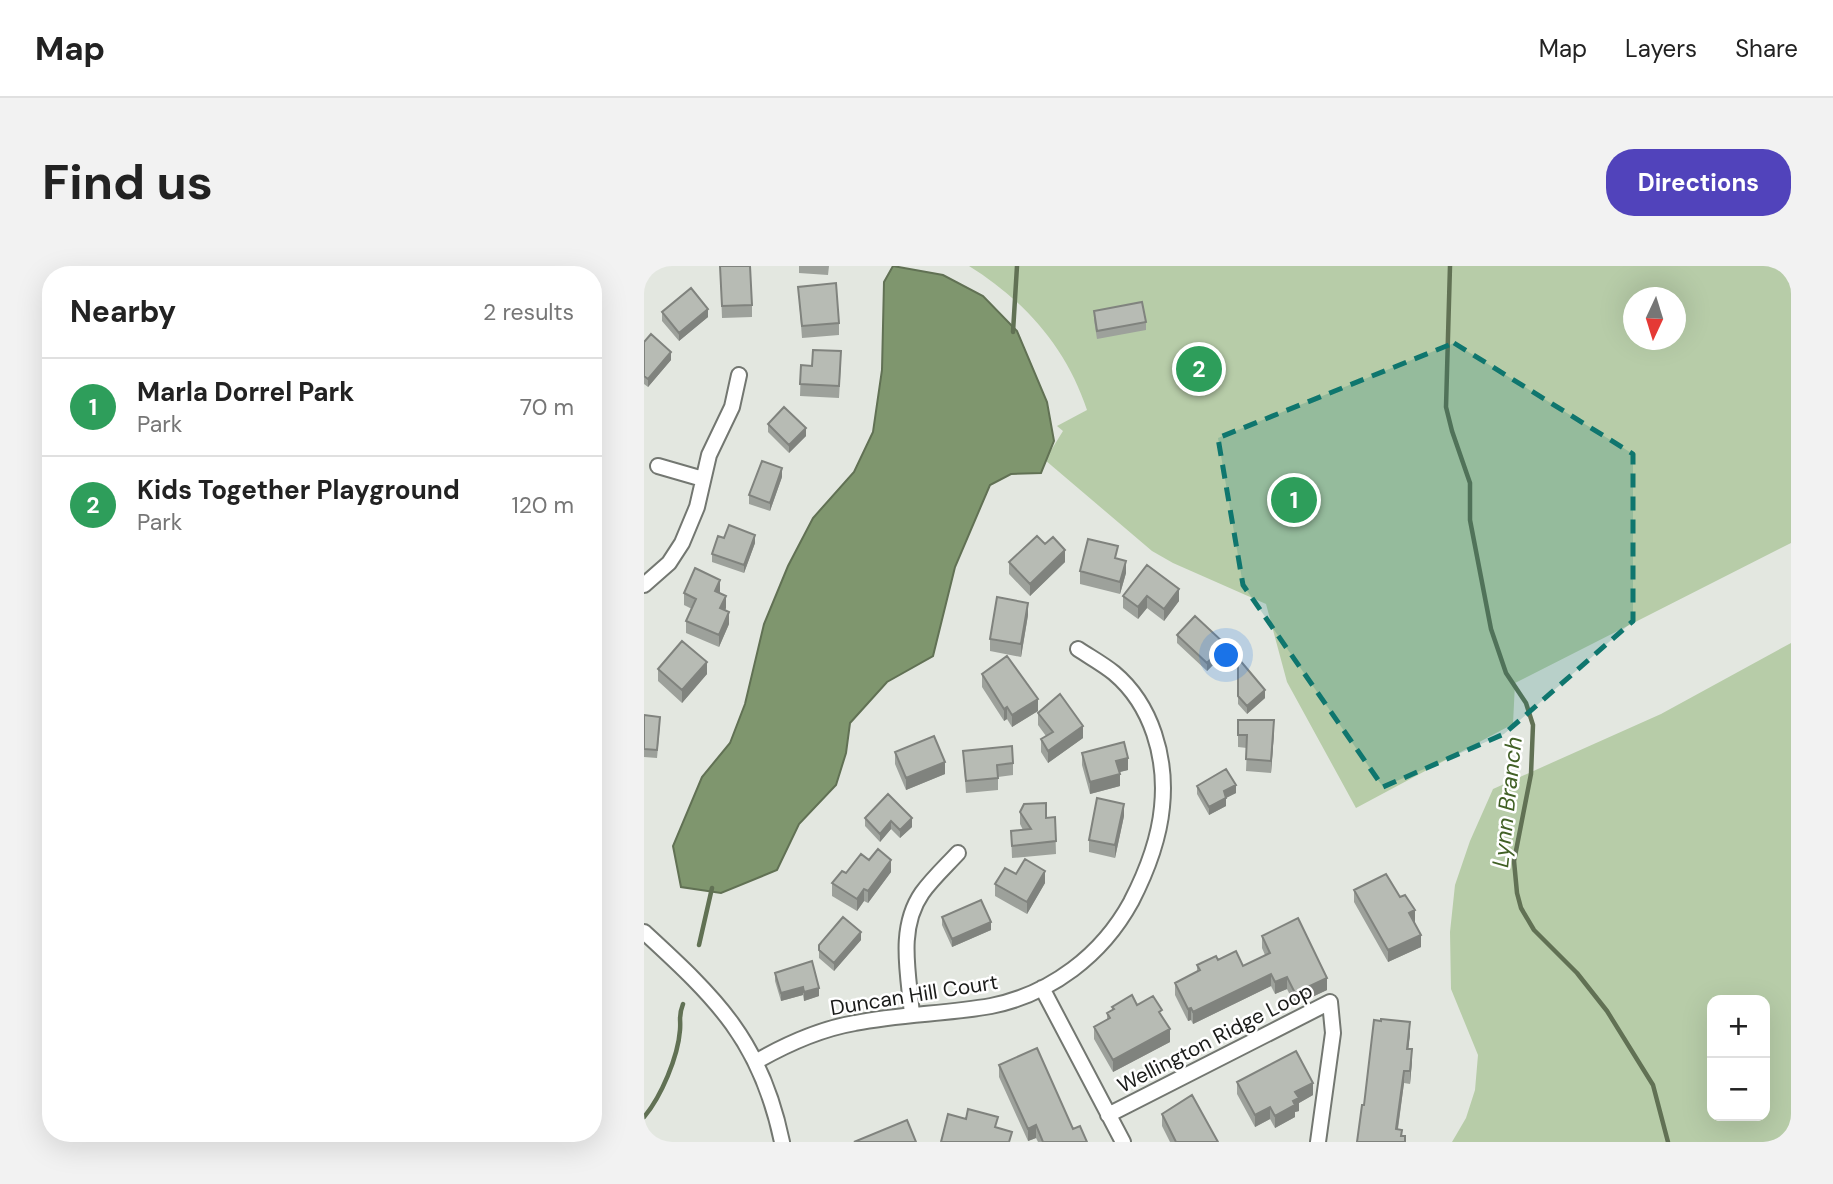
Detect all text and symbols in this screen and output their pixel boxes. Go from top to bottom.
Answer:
text: Map [35,27,105,70]
text: Map [1539,33,1587,64]
text: Layers [1625,33,1697,64]
text: Share [1735,33,1798,64]
button: Directions [1606,149,1791,216]
text: Find us [42,150,213,214]
north arrow [1623,287,1686,350]
text: Nearby [70,292,176,331]
text: 2 results [483,297,574,327]
pin: 2 [1176,343,1222,395]
text: Marla Dorrel Park [137,375,354,409]
text: 1 [89,392,97,422]
text: 70 m [520,392,574,422]
text: Park [137,409,182,439]
text: Kids Together Playground [137,473,460,507]
pin: 1 [1271,474,1317,526]
text: 2 [86,490,100,520]
text: 120 m [511,490,574,520]
text: Park [137,507,182,537]
your location [1209,638,1243,672]
water label: Lynn Branch [1485,735,1529,869]
street label: Duncan Hill Court [828,968,1000,1022]
street label: Wellington Ridge Loop [1113,977,1317,1099]
map controls [1707,995,1770,1121]
button: + [1707,995,1770,1058]
button: − [1707,1058,1770,1121]

